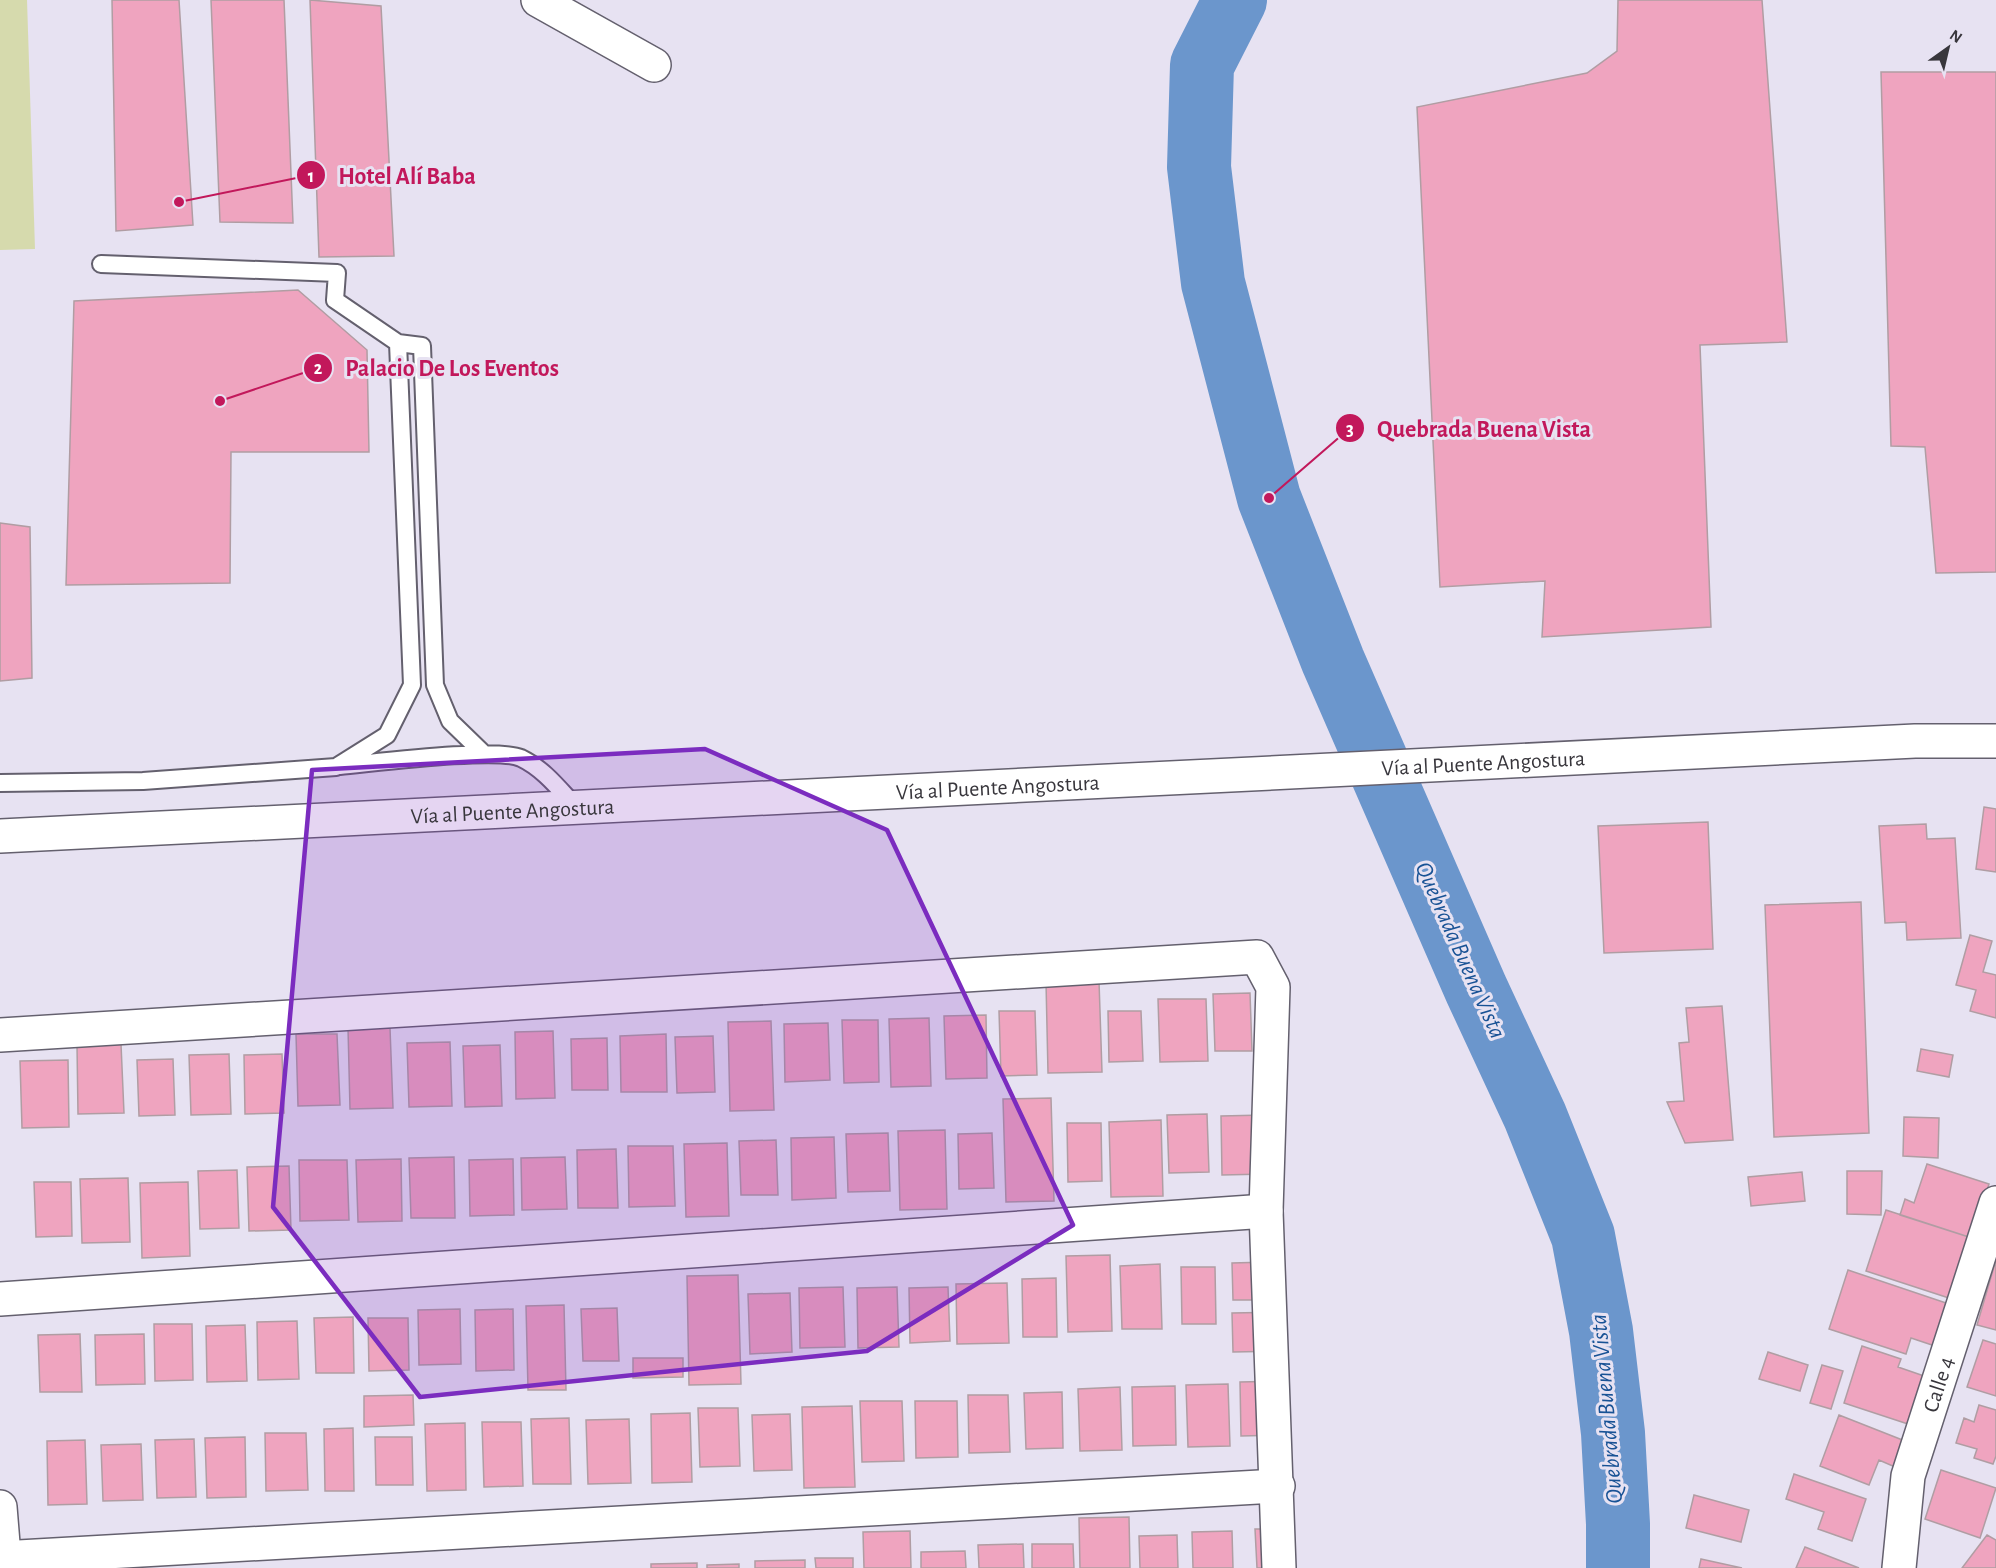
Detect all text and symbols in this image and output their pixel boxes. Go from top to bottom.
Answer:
north arrow [1918,18,1978,78]
text: N [1947,27,1965,46]
callout: Hotel Alí Baba [296,154,487,196]
text: Hotel Alí Baba [338,165,476,189]
text: 1 [308,168,314,186]
callout: Palacio De Los Eventos [303,347,571,389]
text: Palacio De Los Eventos [345,357,559,381]
text: 2 [314,360,323,378]
callout: Quebrada Buena Vista [1335,407,1603,449]
text: Quebrada Buena Vista [1377,418,1591,442]
text: 3 [1346,421,1354,439]
street label: Vía al Puente Angostura [1381,747,1586,779]
street label: Vía al Puente Angostura [895,771,1100,804]
street label: Vía al Puente Angostura [410,796,615,828]
water label: Quebrada Buena Vista [1410,859,1510,1042]
water label: Quebrada Buena Vista [1587,1313,1627,1505]
street label: Calle 4 [1919,1354,1958,1415]

